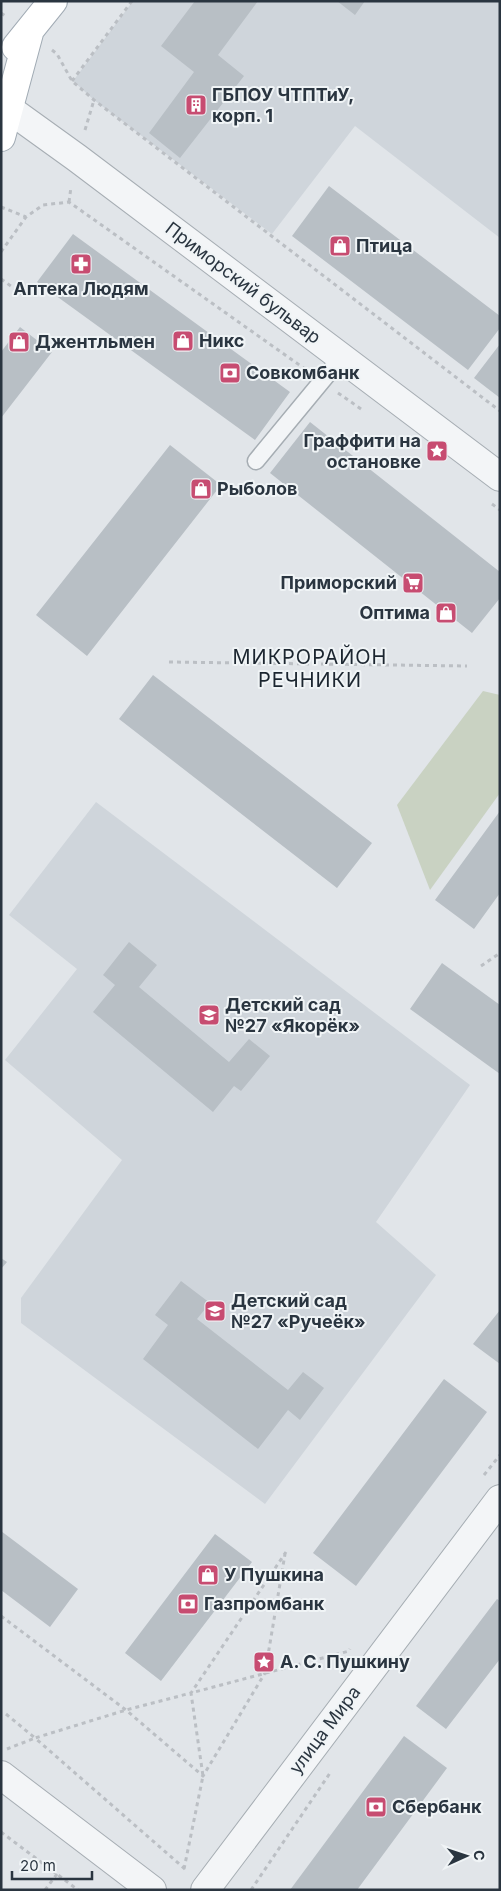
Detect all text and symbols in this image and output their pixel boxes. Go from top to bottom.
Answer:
place label: ГБПОУ ЧТПТиУ, корп. 1 [212,84,354,126]
building icon: ГБПОУ ЧТПТиУ, корп. 1 [184,93,208,117]
street label: Приморский бульвар [162,217,325,348]
shop icon: Птица [328,234,352,258]
place label: Птица [356,235,413,256]
pharmacy icon: Аптека Людям [69,252,93,276]
place label: Аптека Людям [13,278,149,299]
shop icon: Никс [171,329,195,353]
shop icon: Джентльмен [7,330,31,354]
place label: Никс [199,330,244,351]
place label: Джентльмен [35,331,155,352]
bank icon: Совкомбанк [218,361,242,385]
place label: Совкомбанк [246,362,360,383]
place label: Граффити на остановке [304,430,421,472]
place icon: Граффити на остановке [425,439,449,463]
shop icon: Рыболов [189,477,213,501]
place label: Рыболов [217,478,298,499]
supermarket icon: Приморский [401,571,425,595]
place label: Приморский [281,572,397,593]
shop icon: Оптима [434,601,458,625]
place label: Оптима [360,602,430,623]
district label: МИКРОРАЙОН РЕЧНИКИ [233,644,387,692]
place label: Детский сад №27 «Якорёк» [225,994,360,1036]
school or university icon: Детский сад №27 «Якорёк» [197,1003,221,1027]
place label: Детский сад №27 «Ручеёк» [231,1290,366,1332]
school or university icon: Детский сад №27 «Ручеёк» [203,1299,227,1323]
shop icon: У Пушкина [196,1563,220,1587]
place label: У Пушкина [224,1564,324,1585]
bank icon: Газпромбанк [176,1592,200,1616]
place label: Газпромбанк [204,1593,325,1614]
place icon: А. С. Пушкину [252,1650,276,1674]
place label: А. С. Пушкину [280,1651,410,1672]
street label: улица Мира [285,1682,364,1778]
bank icon: Сбербанк [364,1795,388,1819]
place label: Сбербанк [392,1796,482,1817]
north arrow [441,1831,491,1881]
scale bar [12,1848,92,1880]
text: С [471,1850,488,1861]
text: 20 m [20,1856,56,1875]

